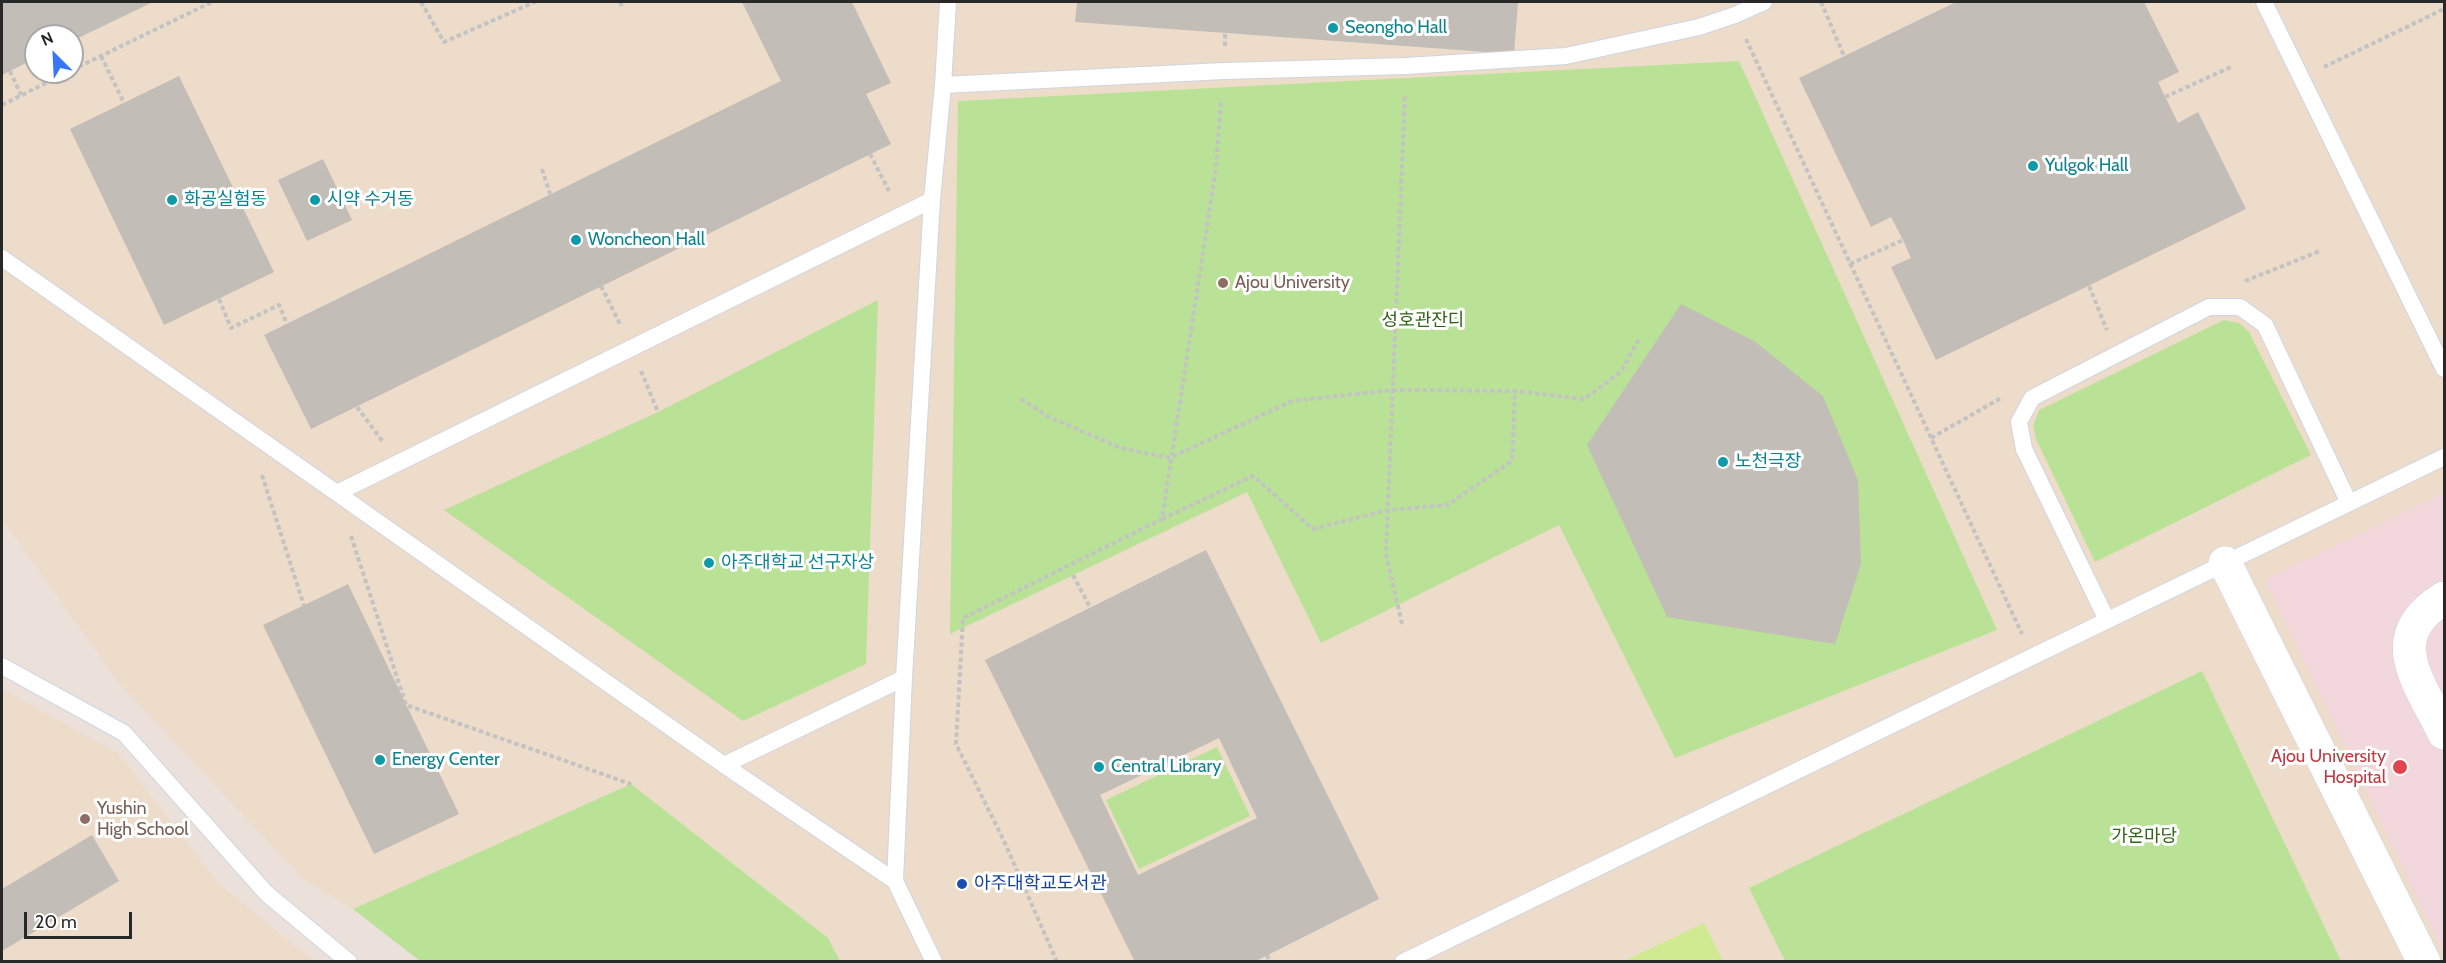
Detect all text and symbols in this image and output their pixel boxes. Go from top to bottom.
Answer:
place label: Seongho Hall [1345,17,1447,39]
marker: Seongho Hall [1326,21,1340,35]
north arrow [24,24,84,84]
text: N [38,28,56,50]
place label: Yulgok Hall [2045,155,2128,177]
marker: Yulgok Hall [2026,159,2040,173]
place label: 화공실험동 [184,189,267,211]
place label: 시약 수거동 [327,189,414,211]
marker: 화공실험동 [165,193,179,207]
marker: 시약 수거동 [308,193,322,207]
place label: Woncheon Hall [588,229,705,251]
marker: Woncheon Hall [569,233,583,247]
place label: Ajou University [1235,272,1350,294]
marker: Ajou University [1216,276,1230,290]
park label: 성호관잔디 [1382,310,1464,332]
place label: 노천극장 [1735,451,1801,473]
marker: 노천극장 [1716,455,1730,469]
place label: 아주대학교 선구자상 [721,552,874,574]
marker: 아주대학교 선구자상 [702,556,716,570]
place label: Ajou University Hospital [2271,746,2386,789]
place label: Energy Center [392,749,500,771]
marker: Energy Center [373,753,387,767]
place label: Central Library [1111,756,1221,778]
marker: Ajou University Hospital [2391,758,2409,776]
marker: Central Library [1092,760,1106,774]
place label: Yushin High School [97,798,189,840]
marker: Yushin High School [78,812,92,826]
park label: 가온마당 [2111,826,2177,848]
place label: 아주대학교도서관 [974,873,1106,895]
marker: 아주대학교도서관 [955,877,969,891]
scale bar [27,900,135,938]
text: 20 m [35,911,77,933]

